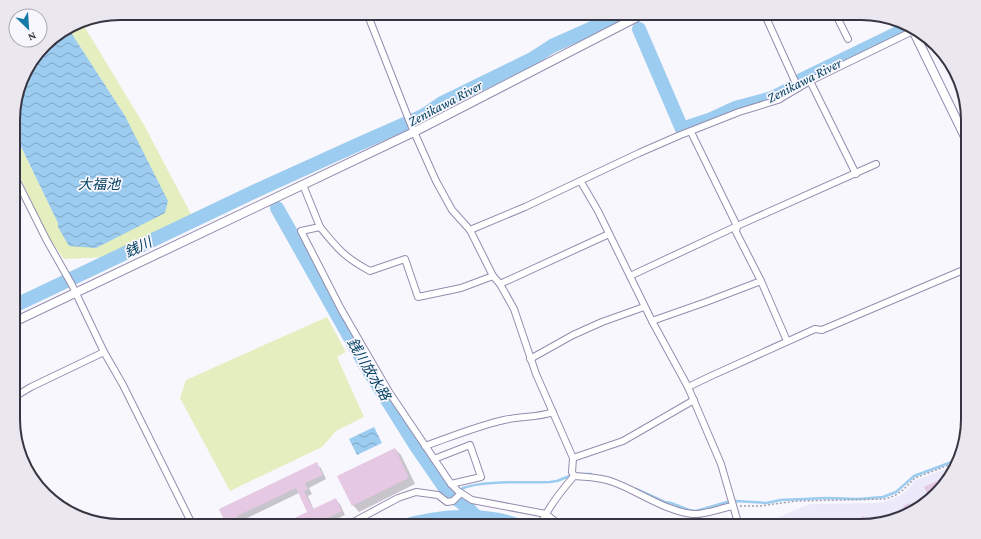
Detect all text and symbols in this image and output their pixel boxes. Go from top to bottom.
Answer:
north arrow [8,8,48,48]
text: N [26,30,38,44]
water label: Zenikawa River [764,54,845,106]
water label: Zenikawa River [405,76,486,129]
water label: 大福池 [78,176,122,192]
water label: 銭川 [122,233,156,260]
water label: 銭川放水路 [344,335,394,404]

